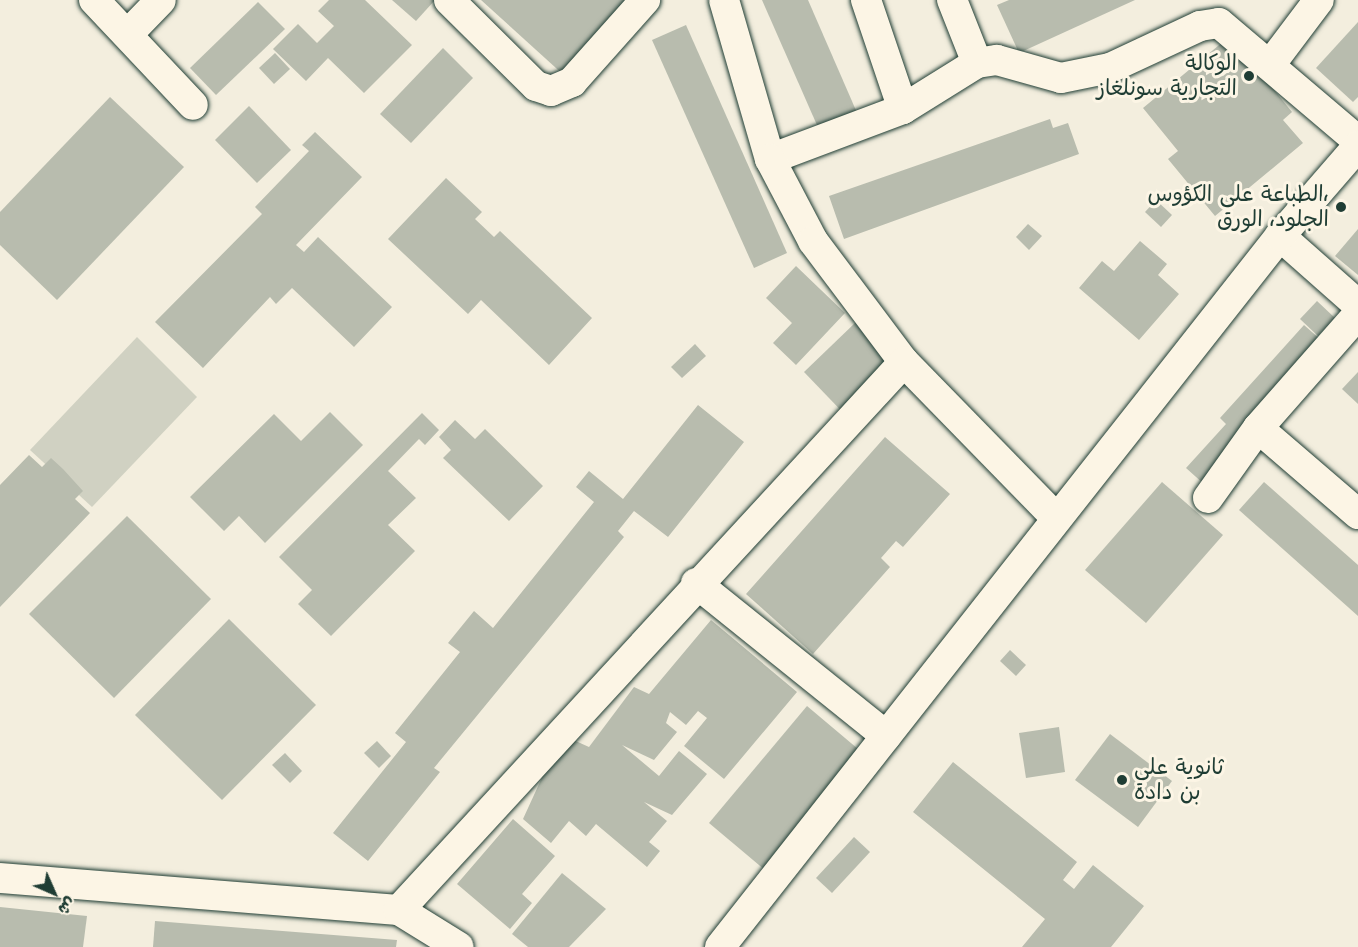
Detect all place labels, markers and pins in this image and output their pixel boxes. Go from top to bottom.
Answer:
place label: الوكالة التجارية سونلغاز [1097,50,1237,101]
marker: الوكالة التجارية سونلغاز [1242,69,1256,83]
place label: الطباعة على الكؤوس، الجلود، الورق [1147,181,1329,232]
marker: الطباعة على الكؤوس، الجلود، الورق [1334,200,1348,214]
place label: ثانوية علي بن دادة [1134,754,1224,806]
marker: ثانوية علي بن دادة [1115,773,1129,787]

